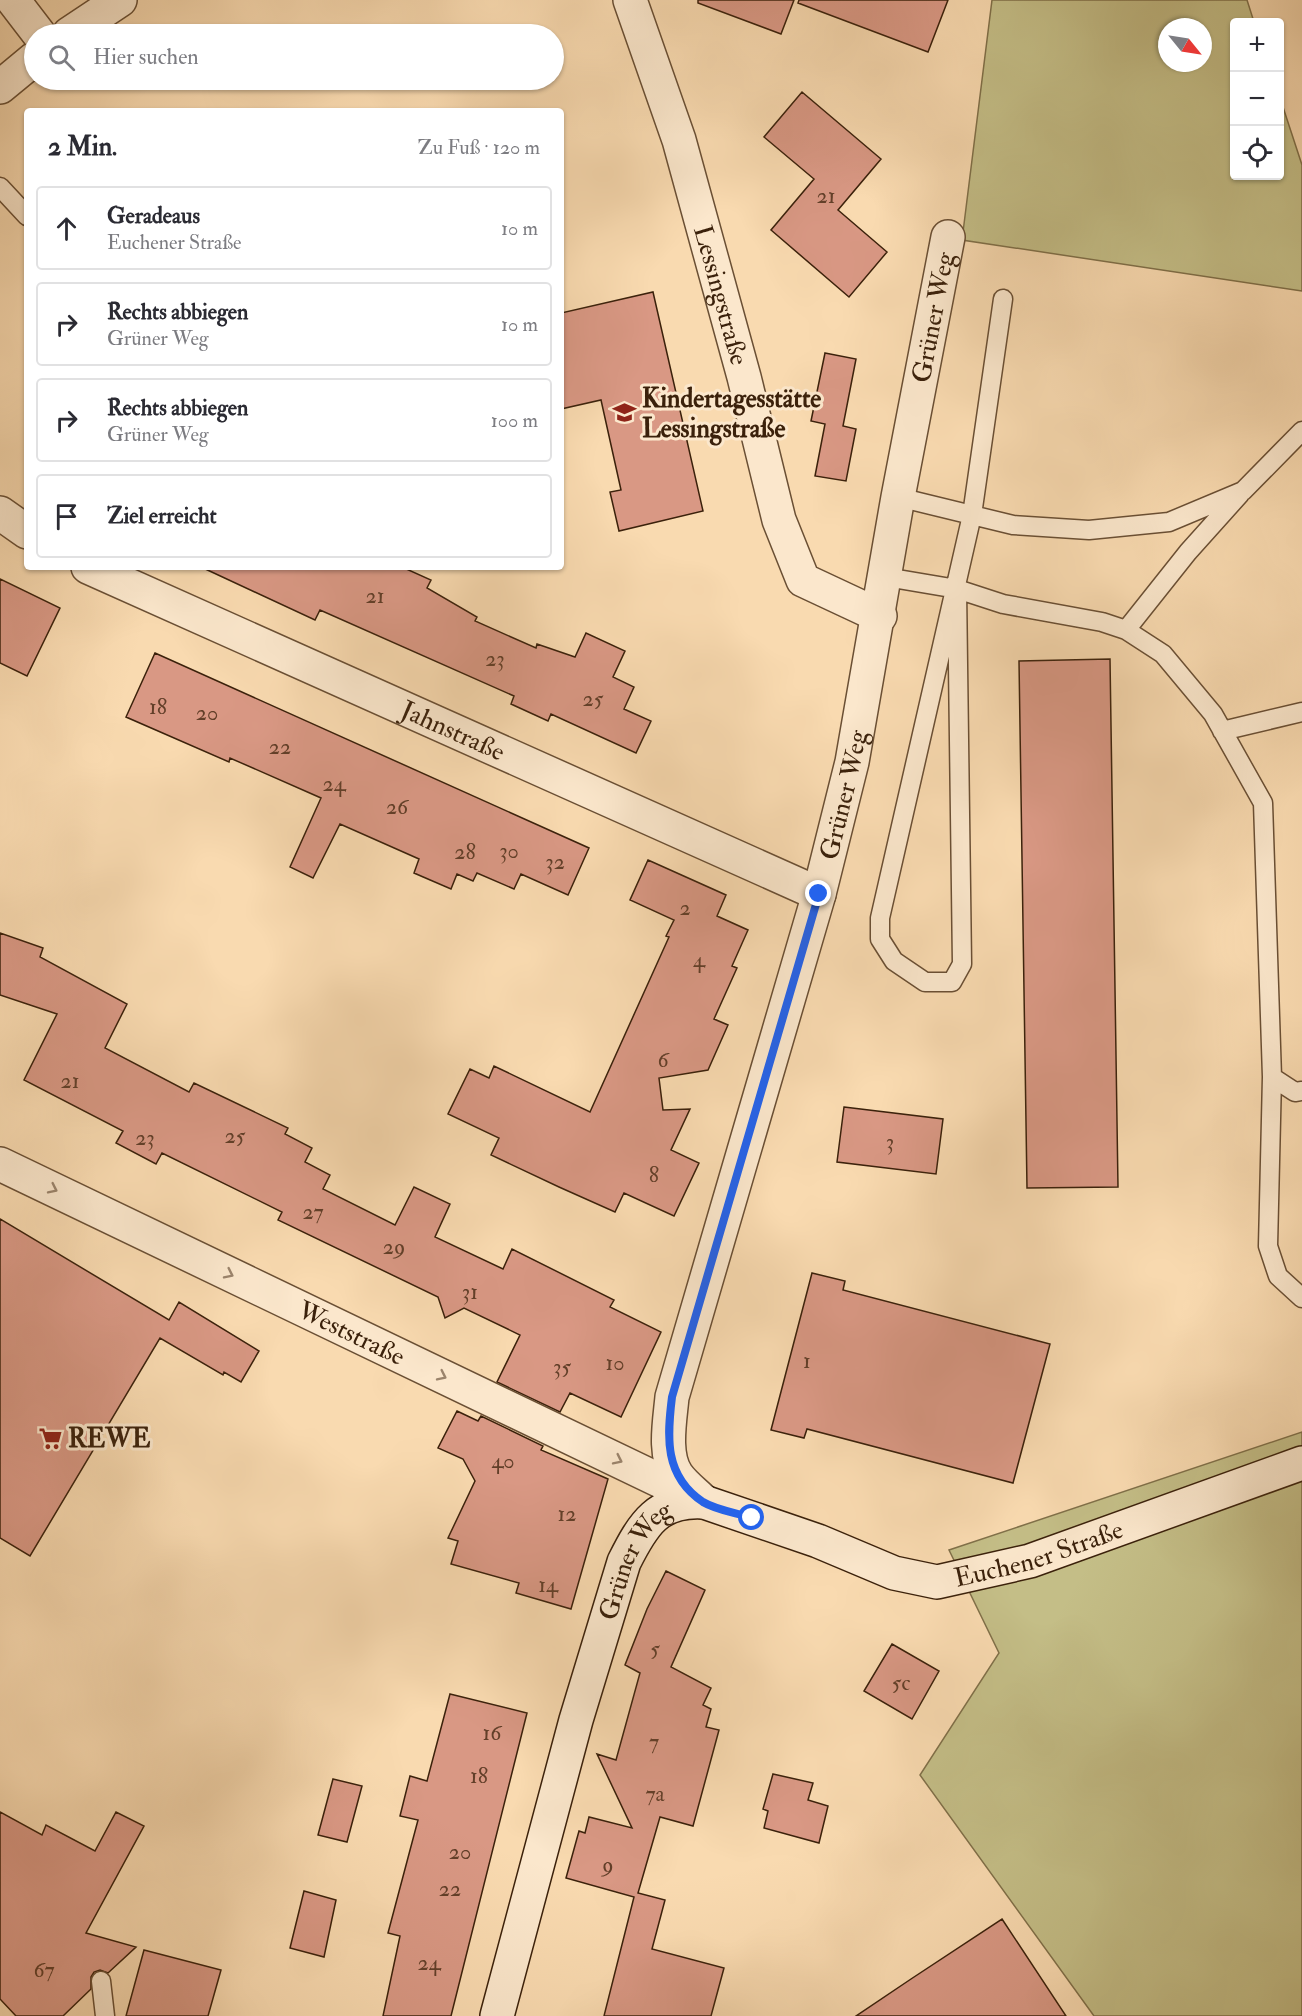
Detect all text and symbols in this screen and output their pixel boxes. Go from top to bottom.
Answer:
north arrow [1158,18,1212,72]
map controls [1230,18,1284,180]
button: + [1230,18,1284,72]
search box [24,24,564,90]
icon: search [45,41,78,74]
text: Hier suchen [93,43,199,71]
button: − [1230,72,1284,126]
button: locate [1230,126,1284,180]
text: 2 Min. [48,131,117,163]
text: Zu Fuß · 120 m [418,135,540,160]
house number: 21 [816,182,836,210]
text: Geradeaus [107,202,200,230]
icon: ahead [50,212,83,245]
text: 10 m [501,216,538,241]
street label: Lessingstraße [686,222,755,369]
text: Euchener Straße [107,230,241,255]
street label: Grüner Weg [905,248,962,385]
text: Rechts abbiegen [107,298,248,326]
icon: right [50,308,83,341]
text: 10 m [501,312,538,337]
text: Grüner Weg [107,326,209,351]
place label: Kindertagesstätte Lessingstraße [642,383,821,446]
text: Rechts abbiegen [107,394,248,422]
school or university icon: Kindertagesstätte Lessingstraße [611,400,637,426]
icon: right [50,404,83,437]
text: 100 m [491,408,538,433]
text: Grüner Weg [107,422,209,447]
icon: arrive [50,500,83,533]
text: Ziel erreicht [107,502,217,530]
house number: 21 [365,582,385,610]
house number: 23 [485,645,505,673]
house number: 25 [583,685,604,713]
house number: 18 [149,693,167,721]
street label: Jahnstraße [395,694,510,768]
house number: 20 [196,699,218,727]
street label: Grüner Weg [813,727,874,863]
house number: 22 [269,733,291,761]
house number: 24 [322,770,347,798]
house number: 26 [386,793,410,821]
house number: 30 [499,837,519,865]
house number: 28 [454,838,476,866]
house number: 32 [545,848,565,876]
route end [805,880,831,906]
house number: 2 [679,894,691,922]
house number: 4 [693,946,706,974]
house number: 6 [657,1046,670,1074]
house number: 21 [60,1067,80,1095]
house number: 25 [225,1122,246,1150]
house number: 23 [135,1124,155,1152]
house number: 3 [886,1128,894,1156]
house number: 8 [649,1161,659,1189]
one-way arrow [46,1182,57,1194]
house number: 27 [302,1198,324,1226]
house number: 29 [383,1233,405,1261]
one-way arrow [222,1266,233,1278]
house number: 31 [462,1278,478,1306]
street label: Weststraße [292,1294,410,1373]
house number: 1 [803,1347,811,1375]
house number: 10 [605,1349,625,1377]
house number: 35 [553,1353,571,1381]
one-way arrow [436,1369,447,1381]
place label: REWE [68,1423,151,1455]
supermarket icon: REWE [37,1425,63,1451]
house number: 40 [491,1447,515,1475]
one-way arrow [612,1453,623,1465]
street label: Grüner Weg [592,1493,678,1624]
house number: 12 [557,1500,577,1528]
route start [738,1504,764,1530]
street label: Euchener Straße [951,1514,1128,1595]
house number: 14 [538,1571,559,1599]
house number: 5 [650,1635,660,1663]
house number: 5c [892,1669,910,1697]
house number: 16 [483,1719,503,1747]
house number: 7 [649,1728,659,1756]
house number: 18 [470,1762,488,1790]
house number: 7a [645,1780,666,1808]
house number: 20 [449,1838,471,1866]
house number: 9 [600,1851,614,1879]
house number: 22 [439,1875,461,1903]
house number: 24 [417,1949,442,1977]
house number: 67 [33,1956,55,1984]

